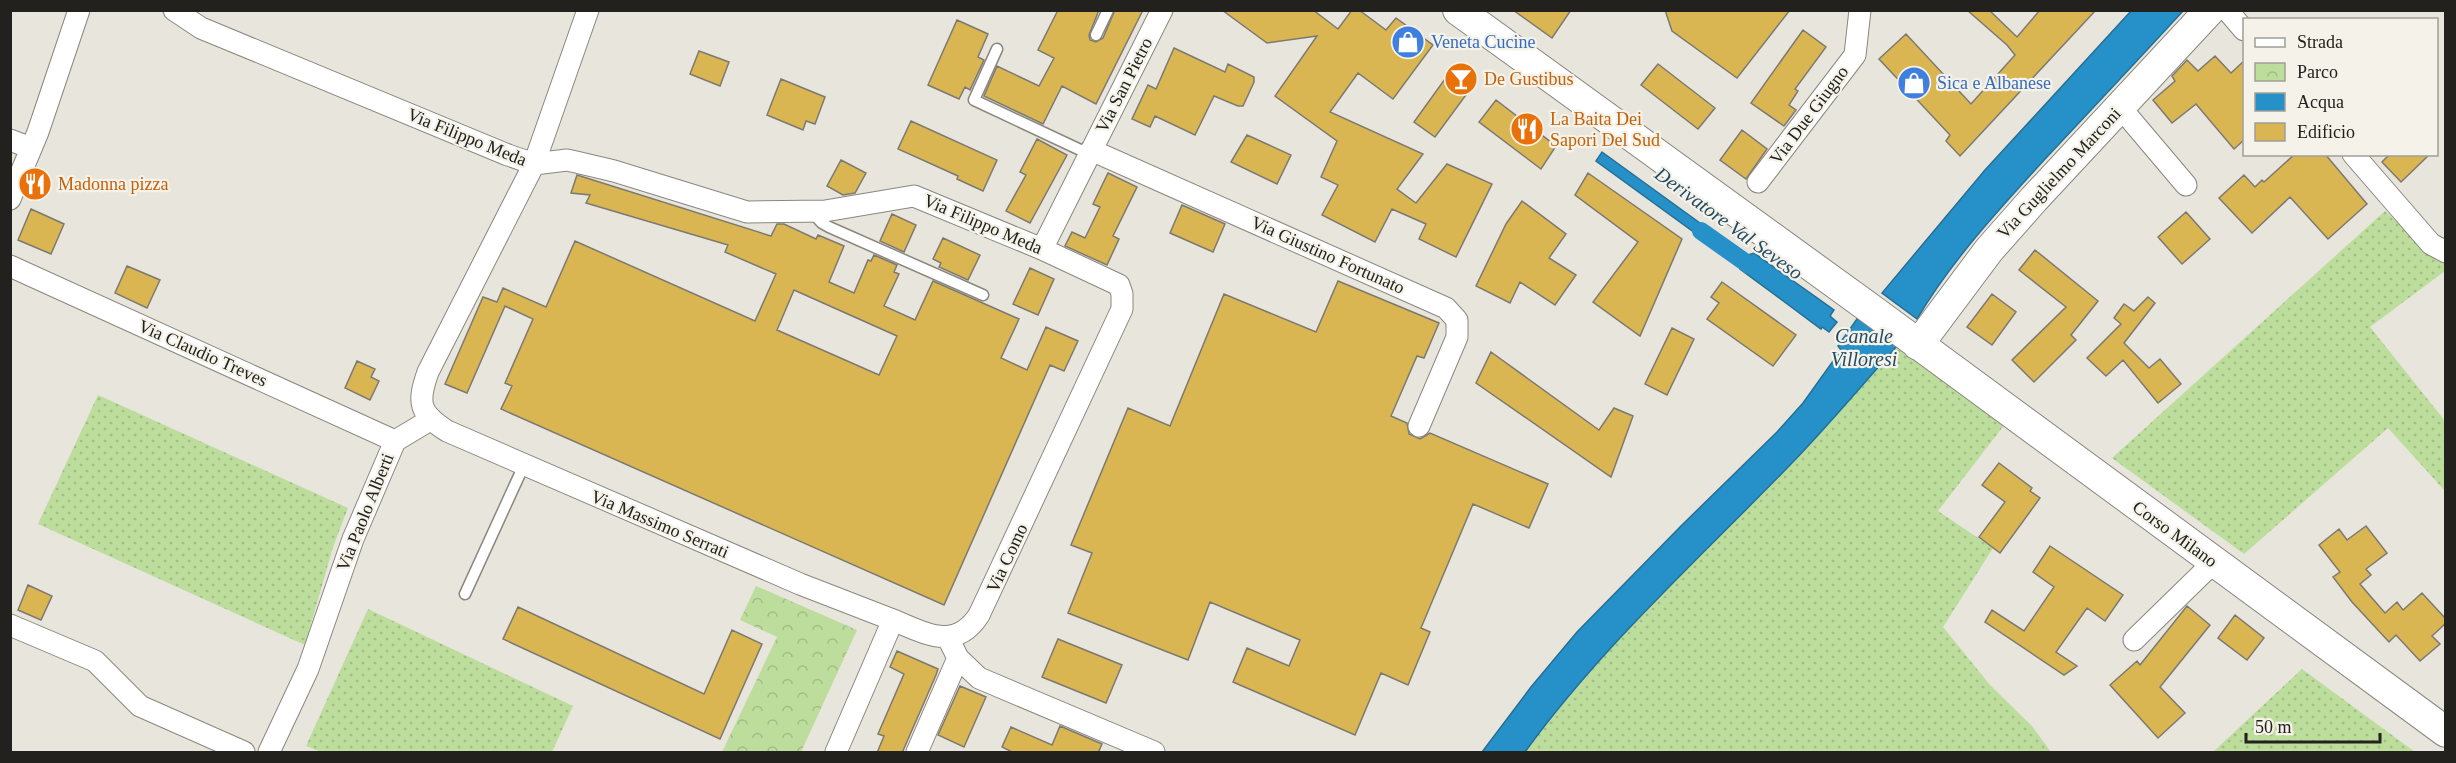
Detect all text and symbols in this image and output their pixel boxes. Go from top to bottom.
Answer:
legend [2243,18,2438,156]
shop icon: Veneta Cucine [1390,24,1426,60]
place label: Veneta Cucine [1431,32,1535,52]
text: Strada [2297,32,2343,52]
street label: Via San Pietro [1092,34,1156,136]
bar icon: De Gustibus [1443,61,1479,97]
street label: Via Due Giugno [1766,62,1852,168]
text: Parco [2297,62,2338,82]
shop icon: Sica e Albanese [1896,65,1932,101]
place label: De Gustibus [1484,69,1574,89]
place label: Sica e Albanese [1937,73,2051,93]
text: Acqua [2297,92,2344,112]
street label: Via Guglielmo Marconi [1993,103,2125,243]
street label: Via Filippo Meda [404,104,530,170]
place label: La Baita Dei Sapori Del Sud [1550,109,1660,150]
restaurant icon: La Baita Dei Sapori Del Sud [1509,111,1545,147]
text: Edificio [2297,122,2355,142]
water label: Derivatore Val Seveso [1650,161,1807,284]
restaurant icon: Madonna pizza [17,166,53,202]
place label: Madonna pizza [58,174,168,194]
street label: Via Filippo Meda [921,190,1045,258]
street label: Via Giustino Fortunato [1248,212,1408,298]
street label: Via Claudio Treves [135,316,271,390]
water label: Canale Villoresi [1831,325,1897,370]
street label: Via Paolo Alberti [332,450,398,574]
street label: Via Massimo Serrati [588,486,732,562]
street label: Corso Milano [2129,497,2221,571]
street label: Via Como [982,521,1032,595]
scale bar [2246,706,2380,744]
text: 50 m [2255,717,2292,737]

